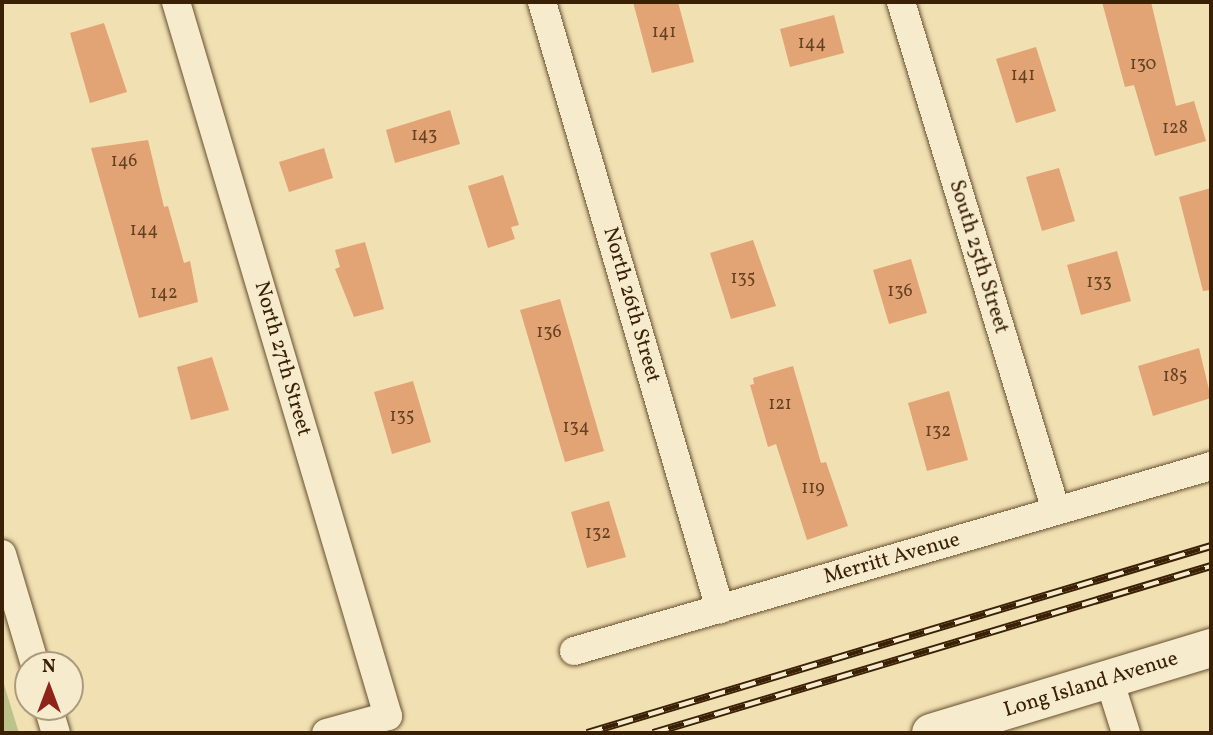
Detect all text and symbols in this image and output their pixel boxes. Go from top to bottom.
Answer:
house number: 141 [652,22,676,44]
house number: 144 [798,33,826,55]
house number: 130 [1130,54,1156,76]
house number: 141 [1011,65,1035,87]
house number: 128 [1162,118,1188,140]
house number: 143 [411,125,437,147]
house number: 146 [111,151,137,173]
street label: South 25th Street [943,177,1013,337]
house number: 144 [130,220,158,242]
street label: North 26th Street [597,224,665,386]
house number: 135 [731,268,755,290]
house number: 133 [1086,272,1112,294]
street label: North 27th Street [248,279,316,439]
house number: 136 [887,281,913,303]
house number: 142 [150,283,178,305]
house number: 136 [536,322,562,344]
house number: 185 [1163,366,1187,388]
house number: 121 [768,394,792,416]
house number: 135 [390,406,414,428]
house number: 134 [563,417,589,439]
house number: 132 [925,421,951,443]
house number: 119 [801,478,825,500]
house number: 132 [585,523,611,545]
street label: Merritt Avenue [821,528,963,590]
street label: Long Island Avenue [1001,647,1181,723]
north arrow [14,651,84,721]
text: N [42,654,56,680]

